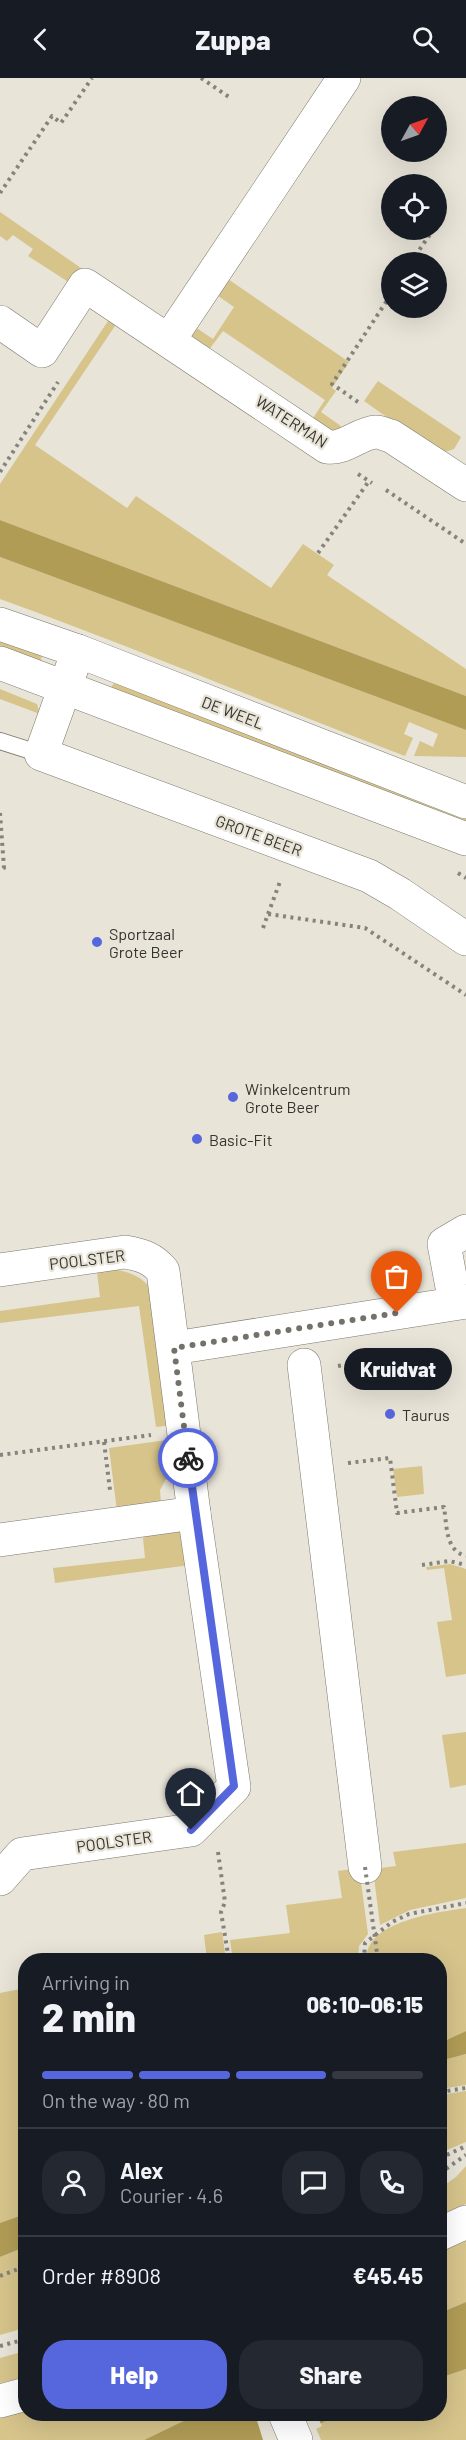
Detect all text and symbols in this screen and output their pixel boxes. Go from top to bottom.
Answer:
icon: back [24,23,57,56]
text: Zuppa [195,23,271,55]
icon: search [409,23,442,56]
north arrow [381,96,447,162]
map controls [381,96,447,318]
button: locate [381,174,447,240]
button: layers [381,252,447,318]
street label: WATERMAN [253,391,331,451]
street label: DE WEEL [199,691,267,733]
street label: GROTE BEER [213,811,305,859]
place label: Sportzaal Grote Beer [109,924,184,961]
marker: Sportzaal Grote Beer [90,935,104,949]
place label: Winkelcentrum Grote Beer [245,1079,351,1116]
marker: Winkelcentrum Grote Beer [226,1090,240,1104]
place label: Basic-Fit [209,1130,272,1149]
marker: Basic-Fit [190,1132,204,1146]
street label: POOLSTER [48,1245,126,1273]
pin [371,1251,422,1313]
icon: bag [380,1260,413,1293]
callout: Kruidvat [343,1349,451,1391]
text: Kruidvat [360,1357,436,1381]
place label: Taurus [402,1405,450,1424]
marker: Taurus [383,1407,397,1421]
courier [158,1428,218,1488]
icon: bike [172,1442,205,1475]
pin [165,1768,216,1830]
icon: home [174,1777,207,1810]
street label: POOLSTER [75,1826,153,1856]
text: Arriving in [42,1970,130,1994]
text: 06:10–06:15 [307,1991,423,2017]
text: 2 min [42,1993,136,2040]
text: On the way · 80 m [42,2088,190,2112]
button: person [42,2151,105,2214]
button: chat [282,2151,345,2214]
button: phone [360,2151,423,2214]
text: Alex [120,2157,163,2183]
text: Courier · 4.6 [120,2183,223,2207]
text: Order #8908 [42,2262,161,2288]
text: €45.45 [353,2262,423,2288]
button: Help [42,2340,227,2409]
button: Share [239,2340,423,2409]

